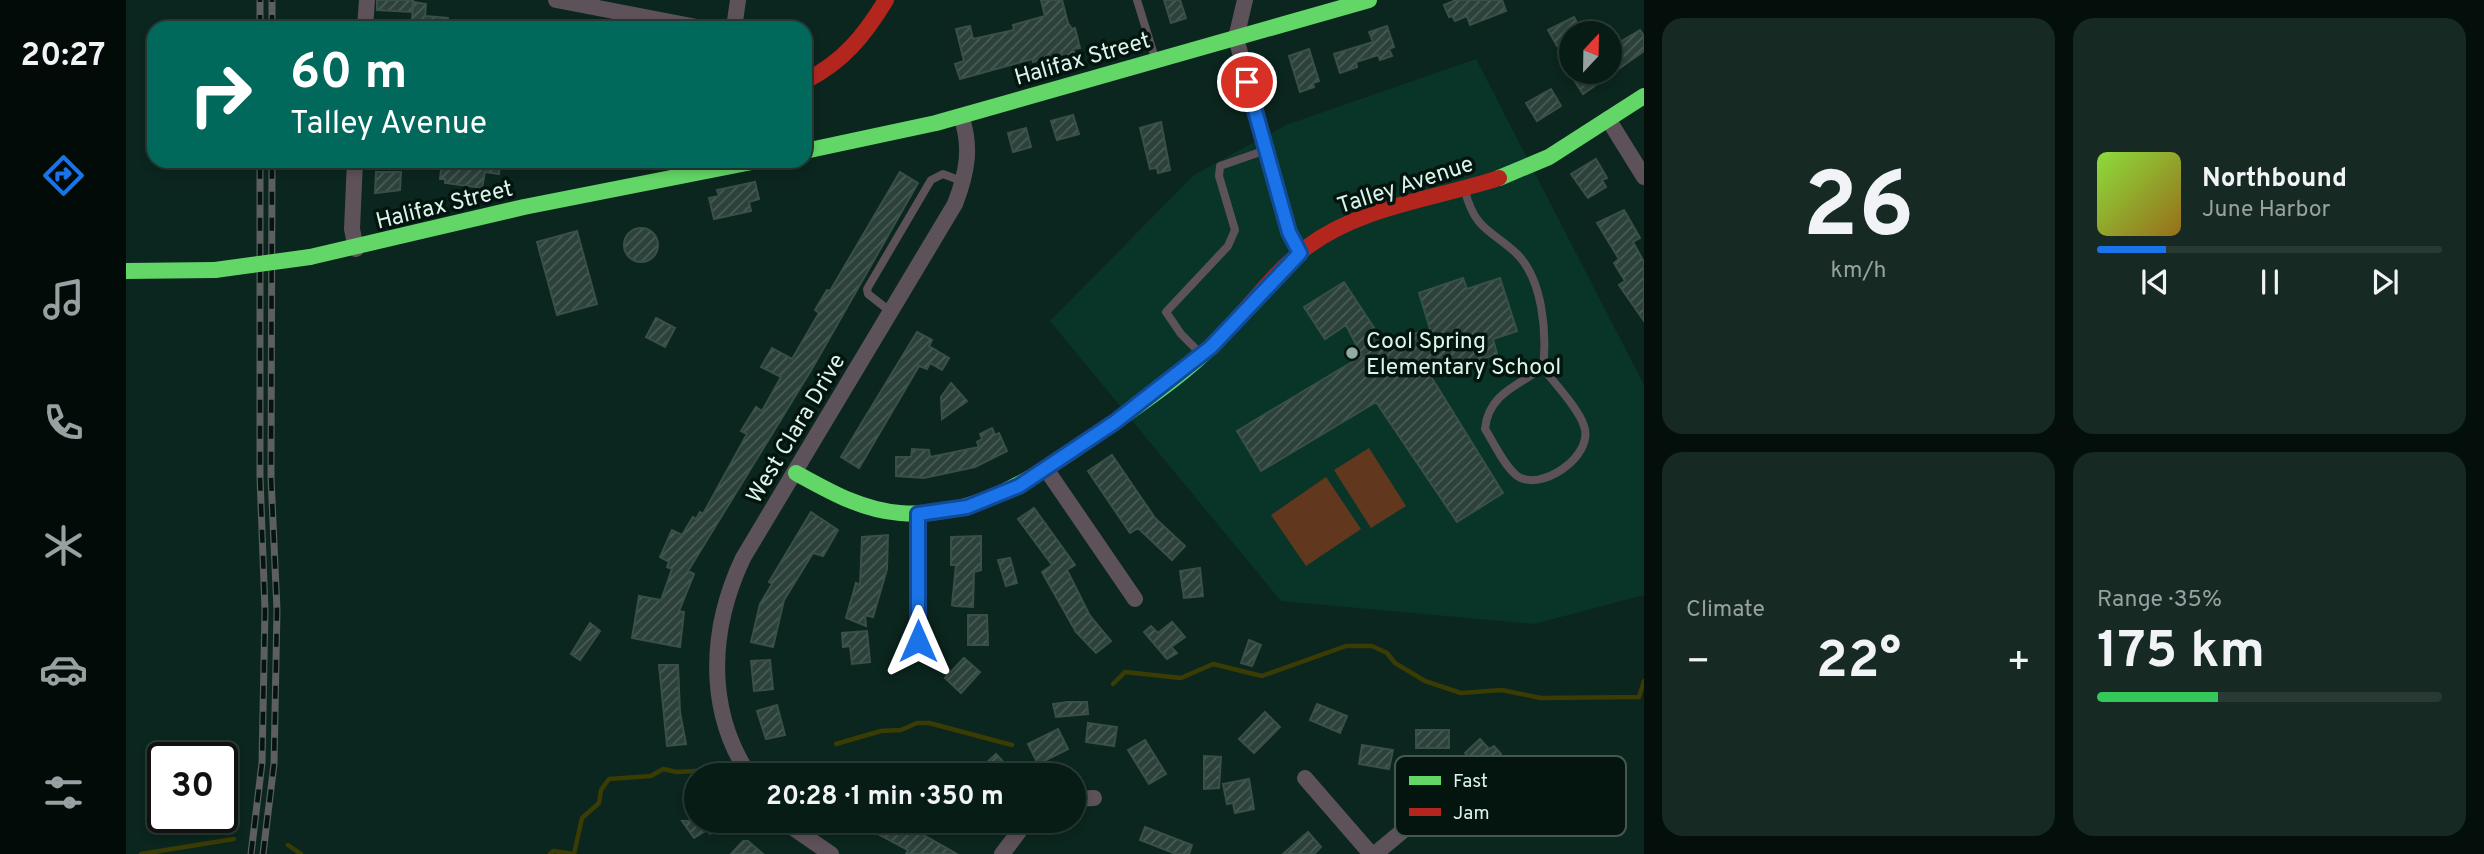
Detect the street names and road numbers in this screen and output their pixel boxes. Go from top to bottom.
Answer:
street label: Halifax Street [1011,27,1154,94]
street label: Talley Avenue [1334,151,1478,222]
street label: Halifax Street [373,175,516,237]
street label: West Clara Drive [741,349,853,509]

